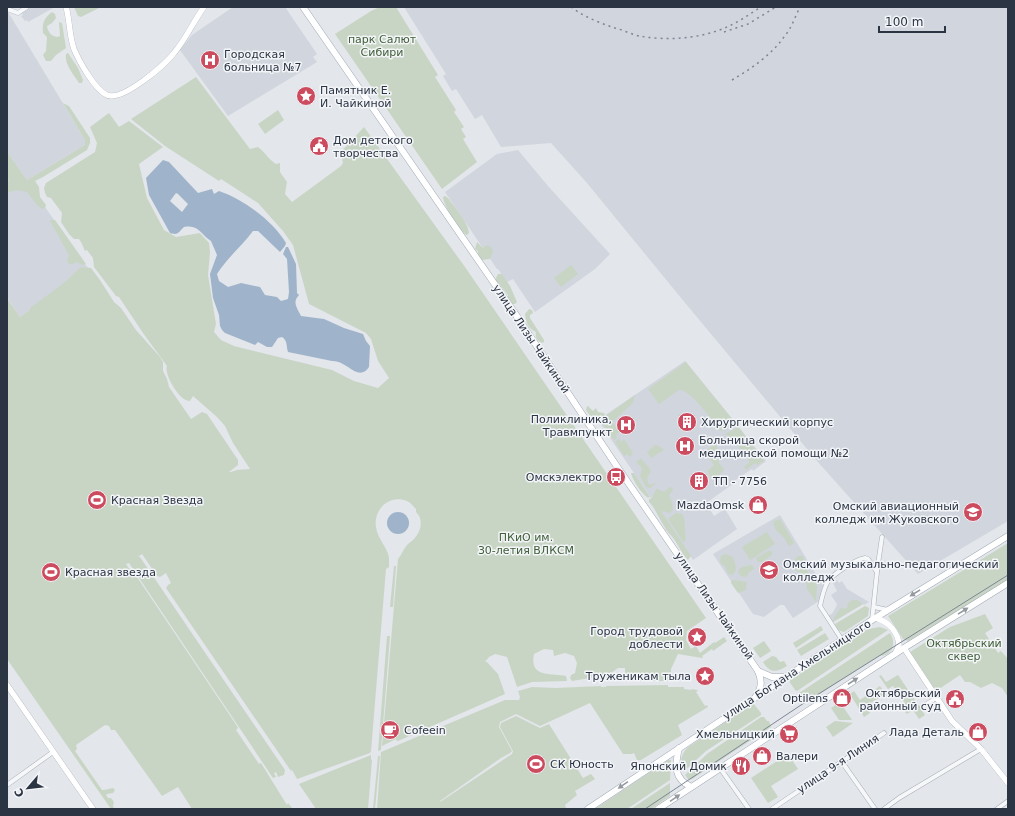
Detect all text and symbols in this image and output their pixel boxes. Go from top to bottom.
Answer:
scale bar [879,8,945,34]
text: 100 m [885,15,923,29]
park label: парк Салют Сибири [348,33,417,59]
place label: Городская больница №7 [224,48,302,74]
hospital icon: Городская больница №7 [199,49,221,71]
place label: Памятник Е. И. Чайкиной [320,84,392,110]
place icon: Памятник Е. И. Чайкиной [295,85,317,107]
place label: Дом детского творчества [333,134,413,160]
public building icon: Дом детского творчества [308,135,330,157]
street label: улица Лизы Чайкиной [490,282,572,396]
building icon: Хирургический корпус [676,411,698,433]
place label: Поликлиника, Травмпункт [531,413,613,439]
hospital icon: Поликлиника, Травмпункт [615,414,637,436]
place label: Хирургический корпус [701,416,833,429]
place label: Больница скорой медицинской помощи №2 [699,434,849,460]
hospital icon: Больница скорой медицинской помощи №2 [674,435,696,457]
bus stop icon: Омскэлектро [605,466,627,488]
building icon: ТП - 7756 [688,470,710,492]
place label: Омскэлектро [526,471,602,484]
place label: ТП - 7756 [712,475,767,488]
sports icon: Красная Звезда [86,489,108,511]
place label: Красная Звезда [111,494,203,507]
shop icon: MazdaOmsk [747,494,769,516]
place label: MazdaOmsk [677,499,745,512]
place label: Омский авиационный колледж им Жуковского [815,500,959,526]
school or university icon: Омский авиационный колледж им Жуковского [962,501,984,523]
park label: ПКиО им. 30-летия ВЛКСМ [478,531,574,557]
street label: улица Лизы Чайкиной [672,550,756,662]
place label: Омский музыкально-педагогический колледж [783,558,999,584]
school or university icon: Омский музыкально-педагогический колледж [758,559,780,581]
sports icon: Красная звезда [40,561,62,583]
place label: Красная звезда [65,566,156,579]
one-way arrow [909,590,921,597]
one-way arrow [957,607,969,614]
street label: улица Богдана Хмельницкого [720,617,874,723]
place label: Город трудовой доблести [590,625,683,651]
place icon: Город трудовой доблести [686,626,708,648]
park label: Октябрьский сквер [926,637,1002,663]
place icon: Труженикам тыла [694,665,716,687]
place label: Труженикам тыла [585,670,691,683]
one-way arrow [848,677,858,685]
shop icon: Optilens [831,687,853,709]
place label: Октябрьский районный суд [860,687,941,713]
public building icon: Октябрьский районный суд [944,688,966,710]
place label: Optilens [782,692,828,705]
cafe icon: Cofeein [379,719,401,741]
shop icon: Лада Деталь [967,721,989,743]
supermarket icon: Хмельницкий [778,723,800,745]
place label: Cofeein [404,724,446,737]
place label: Лада Деталь [889,726,964,739]
place label: Хмельницкий [696,728,775,741]
street label: улица 9-я Линия [795,732,881,796]
shop icon: Валери [751,745,773,767]
place label: Валери [776,750,818,763]
sports icon: СК Юность [525,753,547,775]
restaurant icon: Японский Домик [730,755,752,777]
place label: СК Юность [550,758,614,771]
place label: Японский Домик [630,760,727,773]
north arrow [8,768,48,808]
one-way arrow [617,782,629,789]
text: С [12,786,27,799]
one-way arrow [670,794,680,802]

